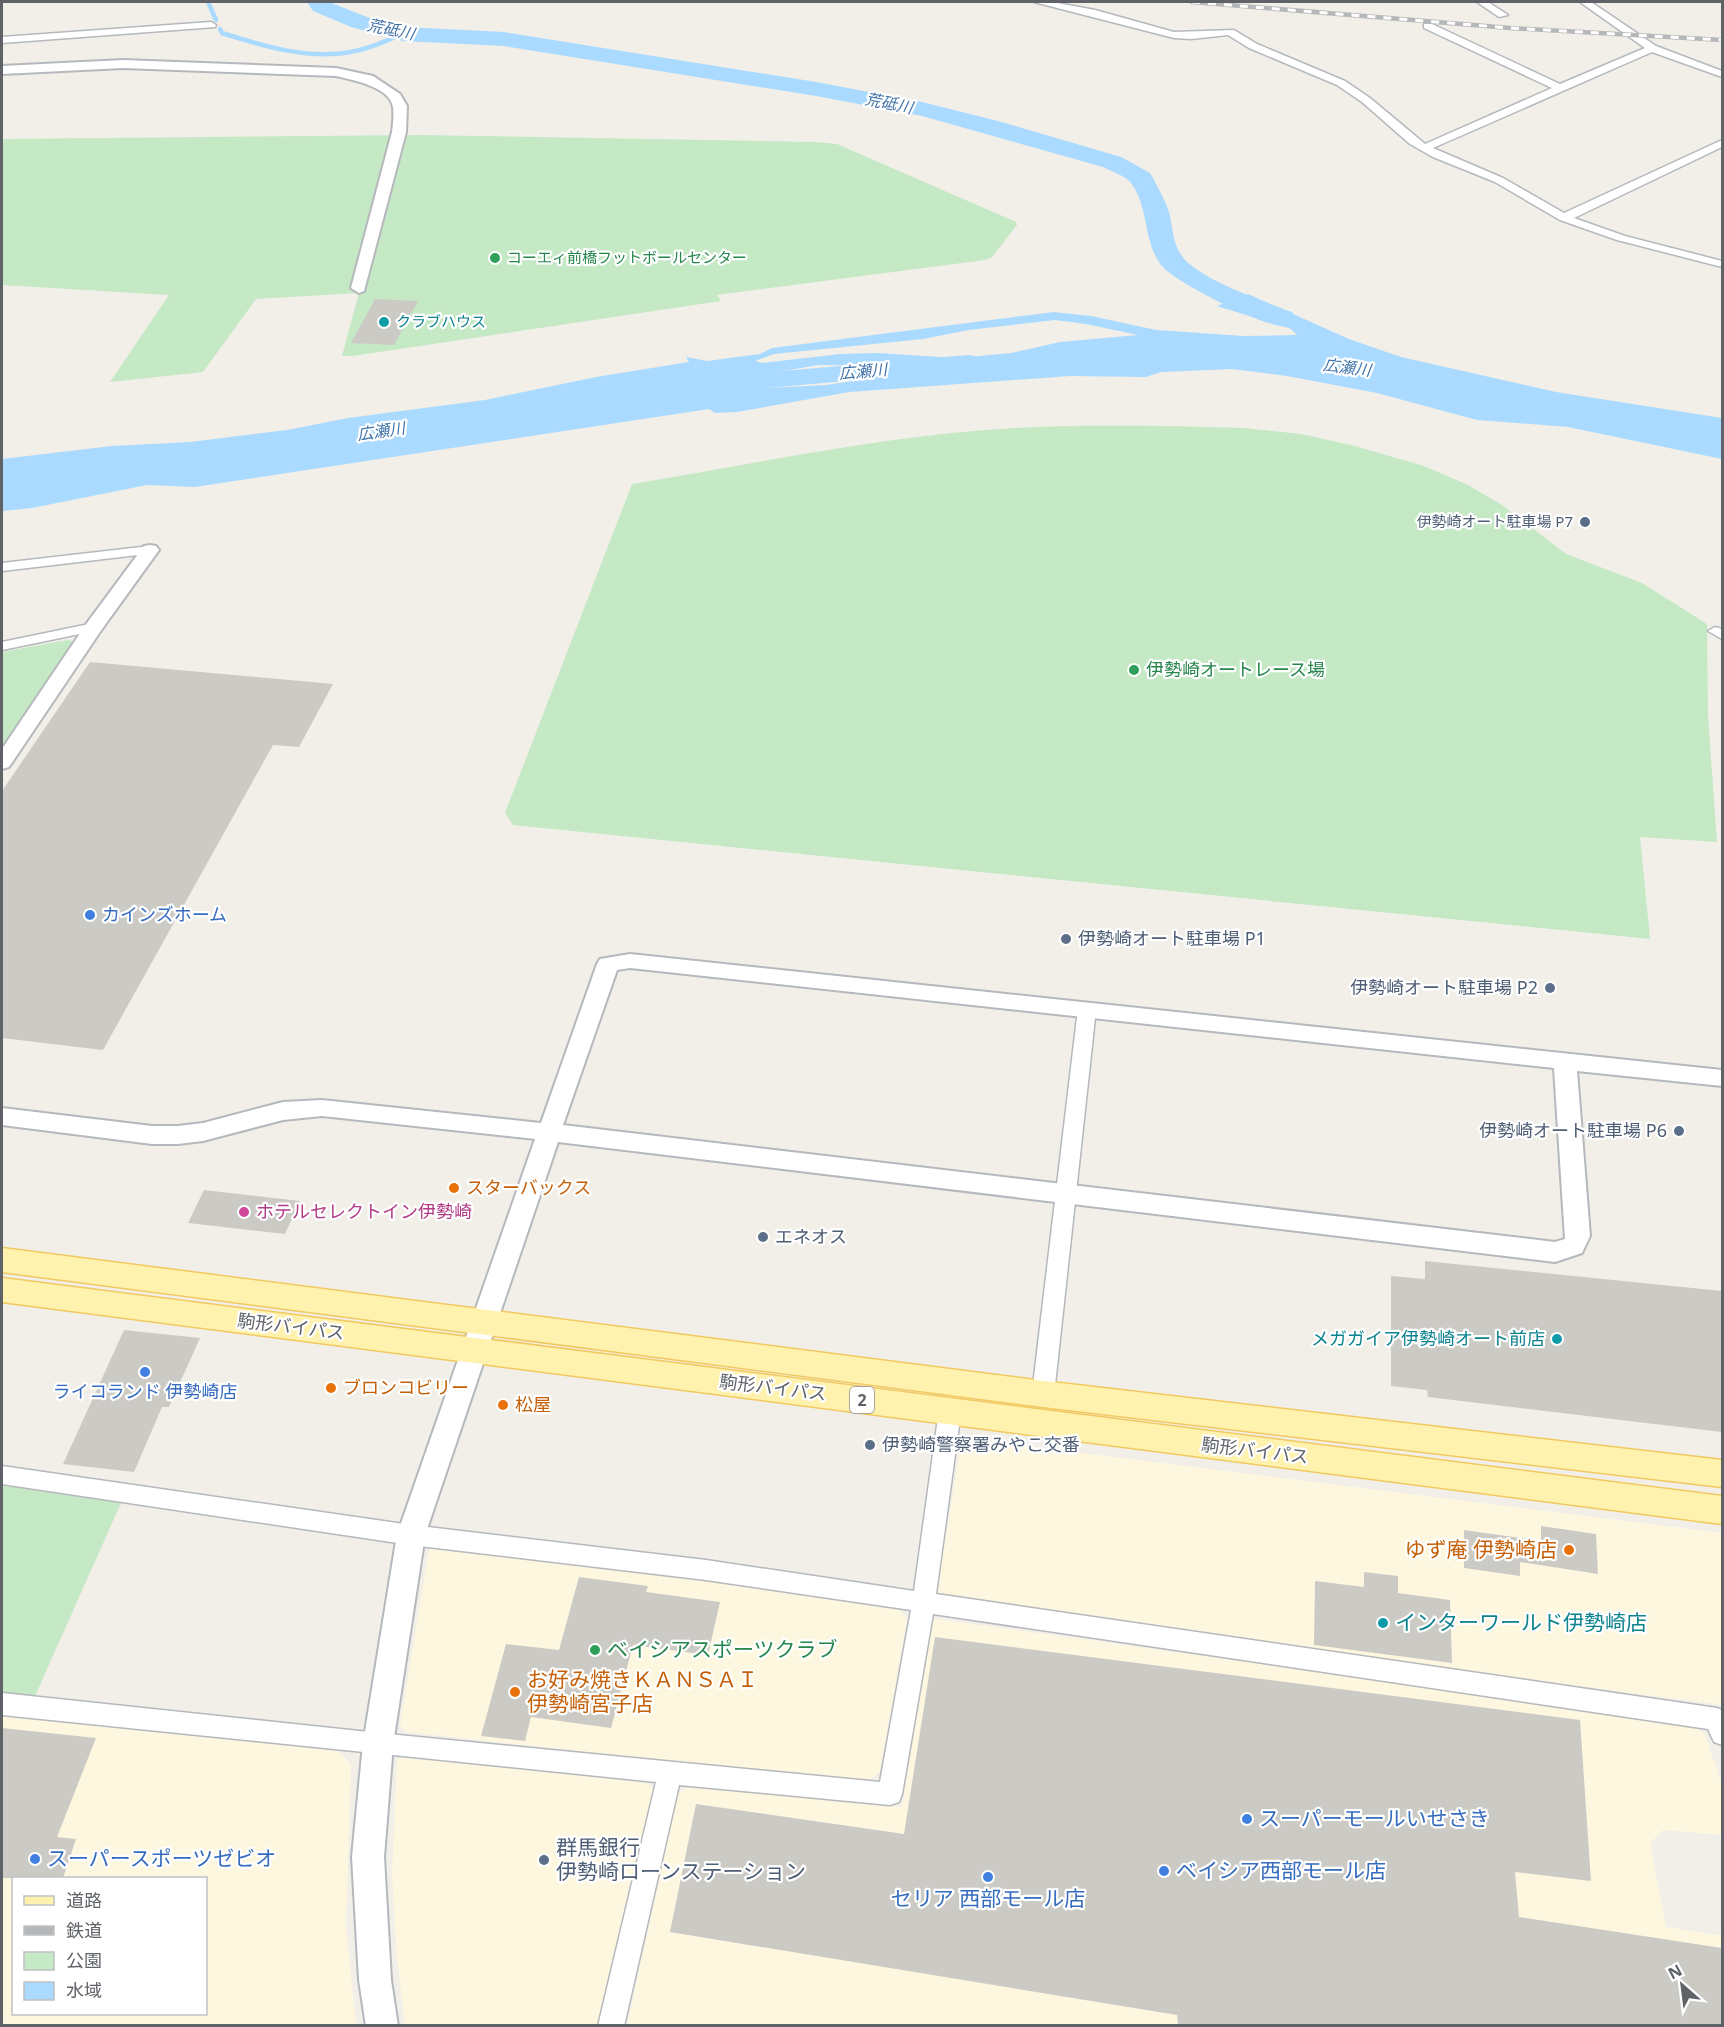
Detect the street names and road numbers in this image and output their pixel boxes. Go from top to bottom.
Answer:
street label: 駒形バイパス [236,1308,346,1344]
street label: 駒形バイパス [718,1369,828,1405]
road number: 2 [850,1387,874,1413]
street label: 駒形バイパス [1200,1432,1310,1468]

